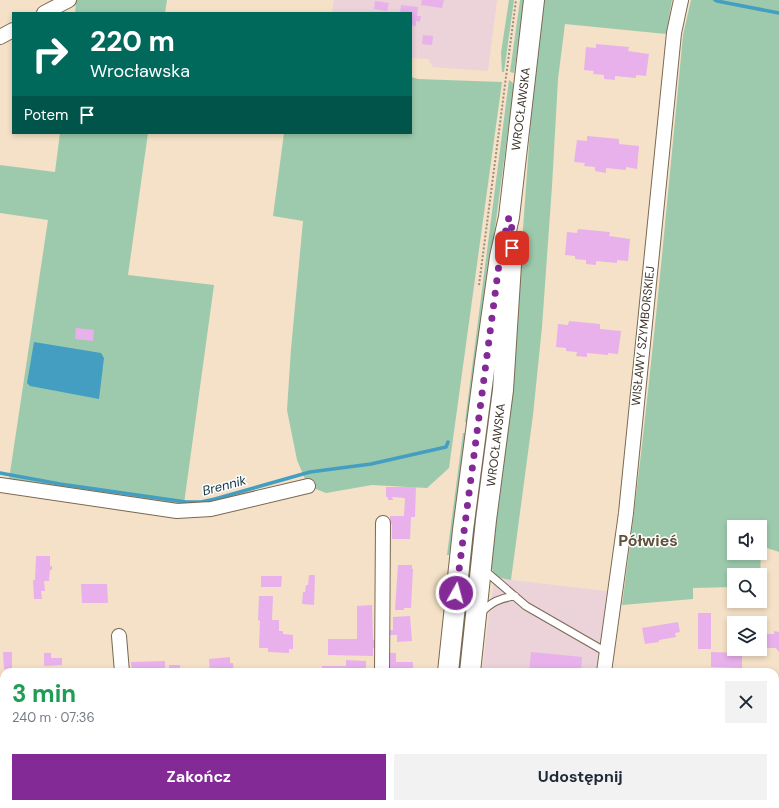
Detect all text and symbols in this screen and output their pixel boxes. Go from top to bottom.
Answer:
text: 220 m [90,23,175,60]
icon: right [24,28,76,80]
text: Wrocławska [90,59,190,83]
street label: WROCŁAWSKA [508,66,534,152]
icon: arrive [76,104,98,126]
text: Potem [24,105,68,125]
pin [495,231,529,265]
icon: arrive [501,237,523,259]
street label: WISŁAWY SZYMBORSKIEJ [628,265,658,407]
street label: WROCŁAWSKA [483,402,509,488]
water label: Brennik [200,471,248,499]
map controls [727,520,767,656]
button: sound [727,520,767,560]
district label: Półwieś [618,530,678,551]
button: search [727,568,767,608]
position arrow [435,572,477,614]
button: layers [727,616,767,656]
text: 3 min [12,678,76,709]
button: close [725,681,767,723]
text: 240 m · 07:36 [12,709,95,726]
button: Zakończ [12,754,386,800]
button: Udostępnij [394,754,767,800]

